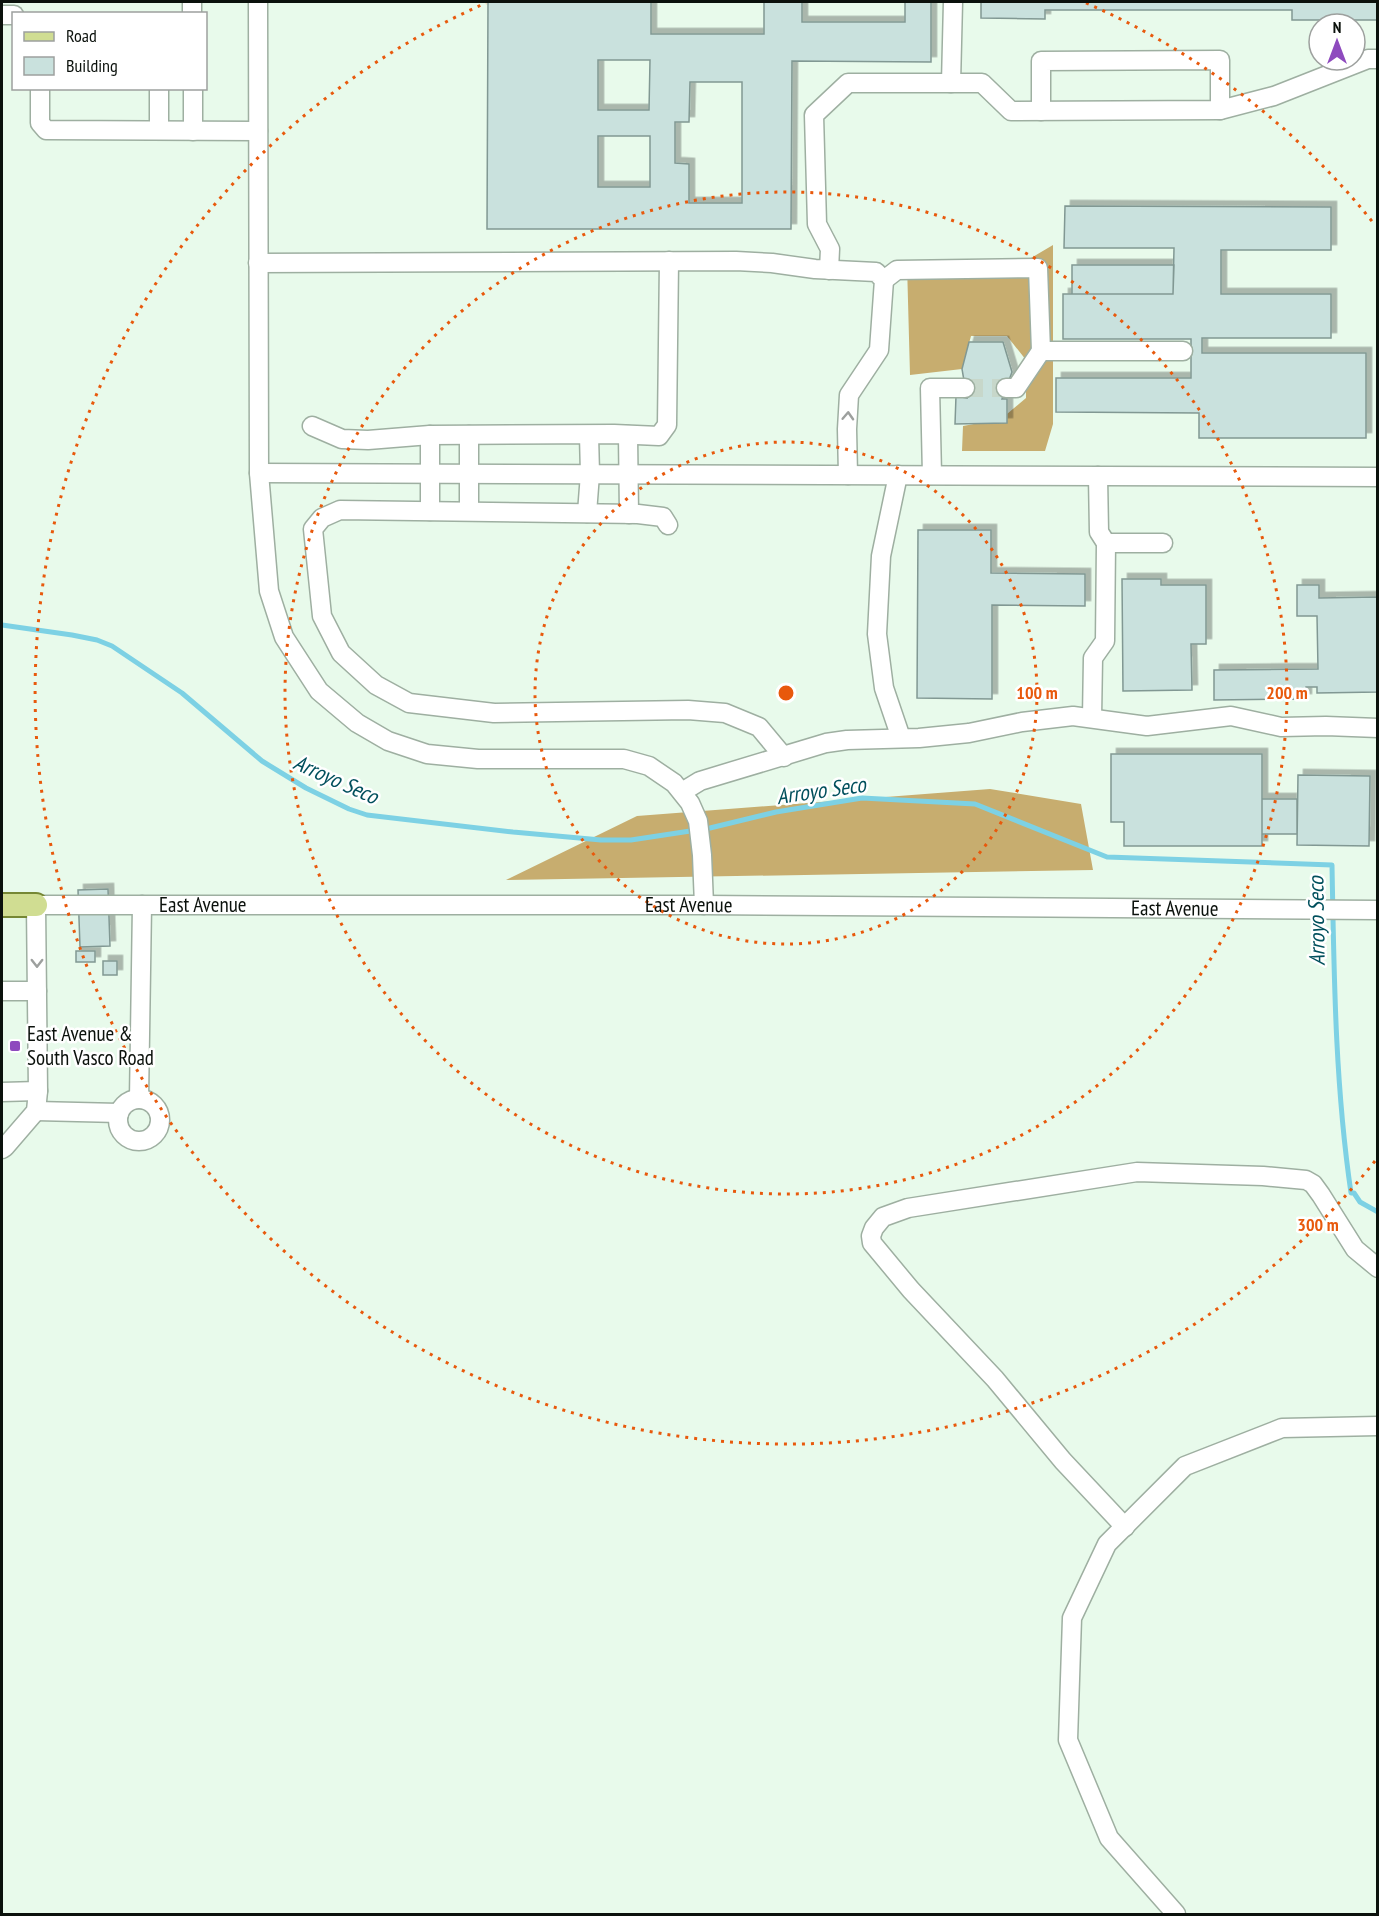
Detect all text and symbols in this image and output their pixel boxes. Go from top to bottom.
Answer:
legend [12,12,207,90]
north arrow [1307,12,1367,72]
text: N [1333,17,1341,37]
text: Road [66,24,97,47]
text: Building [66,54,118,77]
one-way arrow [841,412,854,421]
text: 100 m [1016,681,1058,704]
text: 200 m [1266,681,1308,704]
centre of rings [776,683,796,703]
water label: Arroyo Seco [289,748,384,811]
water label: Arroyo Seco [775,770,869,810]
water label: Arroyo Seco [1301,875,1331,966]
street label: East Avenue [159,891,246,918]
street label: East Avenue [645,891,733,918]
street label: East Avenue [1131,894,1219,922]
one-way arrow [31,959,43,968]
place label: East Avenue & South Vasco Road [27,1020,154,1071]
marker: East Avenue & South Vasco Road [8,1039,22,1053]
text: 300 m [1297,1213,1339,1236]

